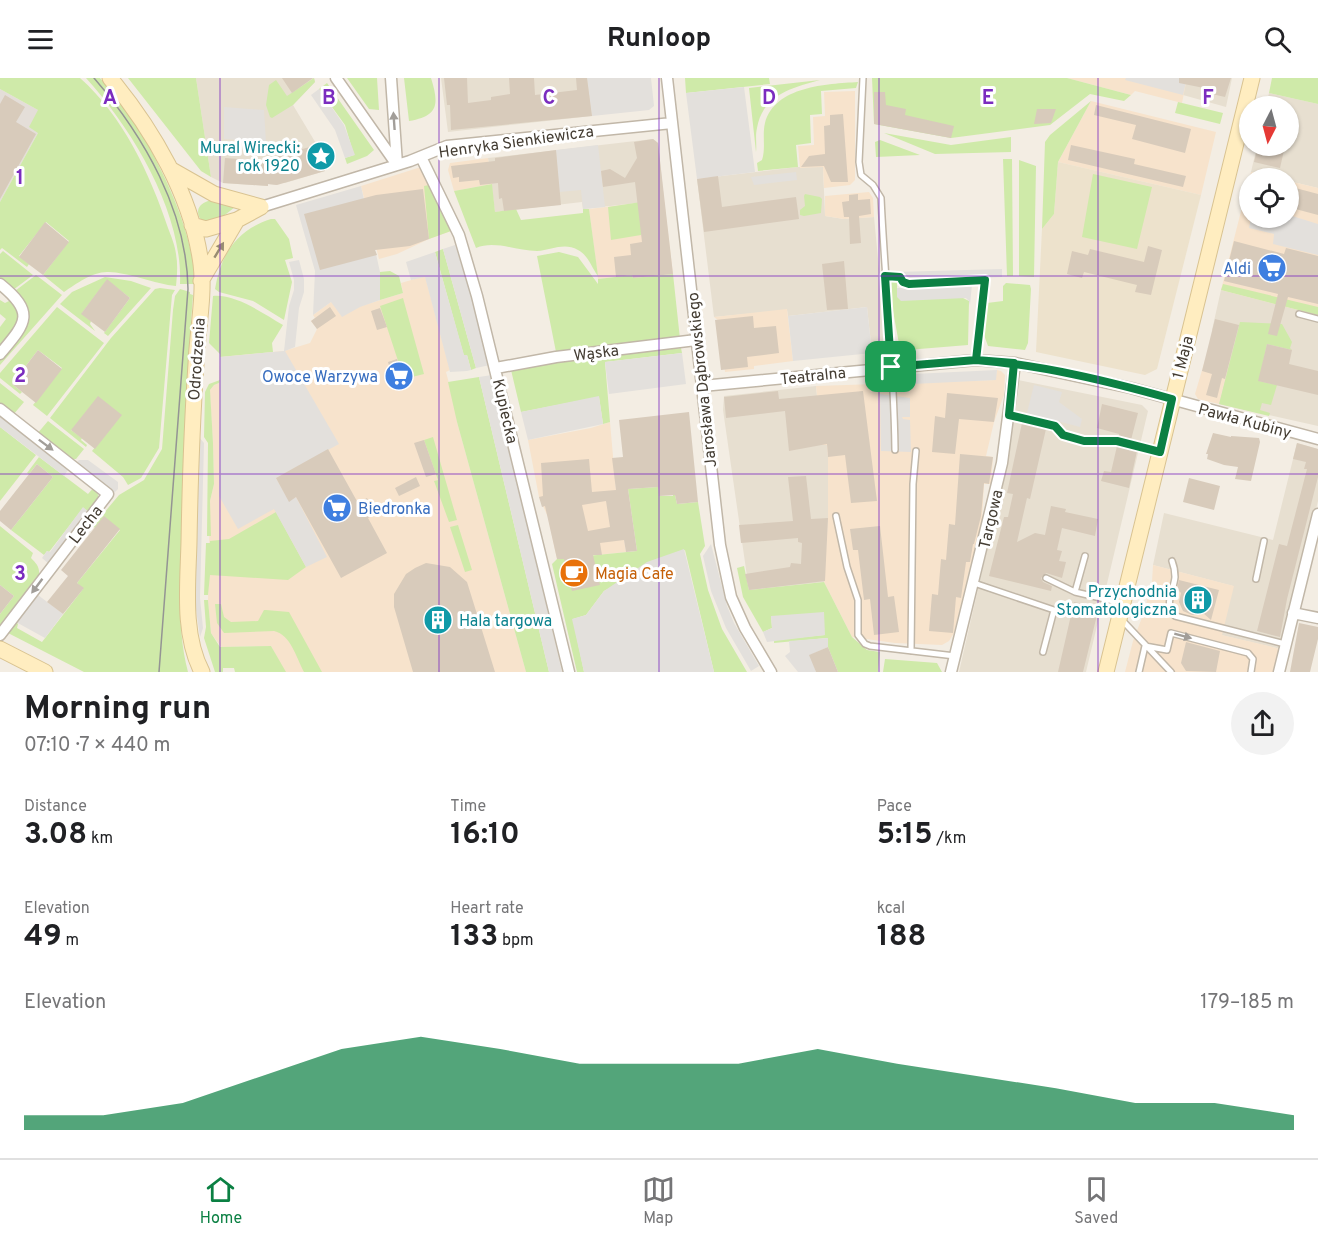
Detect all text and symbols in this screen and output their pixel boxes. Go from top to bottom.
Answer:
text: Runloop [607,22,711,56]
icon: menu [24,23,57,56]
icon: search [1261,23,1294,56]
text: A [103,86,117,112]
text: B [322,86,336,112]
text: C [543,86,555,112]
text: D [762,86,776,112]
text: E [982,86,994,112]
text: F [1202,86,1214,112]
north arrow [1239,96,1299,156]
map controls [1239,96,1299,228]
one-way arrow [389,112,398,131]
street label: Henryka Sienkiewicza [437,122,595,164]
place label: Mural Wirecki: rok 1920 [200,139,300,177]
place icon: Mural Wirecki: rok 1920 [305,140,337,172]
text: 1 [16,166,24,192]
button: locate [1239,168,1299,228]
one-way arrow [214,242,225,258]
supermarket icon: Aldi [1256,252,1288,284]
place label: Aldi [1223,260,1251,280]
street label: Jarosława Dąbrowskiego [684,291,722,468]
street label: Odrodzenia [185,317,211,401]
street label: 1 Maja [1169,334,1199,381]
street label: Wąska [572,341,620,367]
pin [865,341,916,392]
icon: arrive [874,350,907,383]
supermarket icon: Owoce Warzywa [383,360,415,392]
text: 2 [14,364,26,390]
street label: Teatralna [779,364,847,390]
place label: Owoce Warzywa [262,368,378,388]
street label: Kupiecka [487,377,521,446]
street label: Pawła Kubiny [1196,400,1293,444]
one-way arrow [38,439,54,451]
street label: Targowa [975,488,1008,551]
supermarket icon: Biedronka [321,492,353,524]
place label: Biedronka [358,500,431,520]
street label: Lecha [65,502,108,548]
cafe icon: Magia Cafe [558,557,590,589]
text: 3 [14,562,26,588]
place label: Magia Cafe [595,565,674,585]
one-way arrow [32,578,44,593]
place label: Przychodnia Stomatologiczna [1056,583,1177,621]
building icon: Przychodnia Stomatologiczna [1182,584,1214,616]
building icon: Hala targowa [422,604,454,636]
place label: Hala targowa [459,612,552,632]
one-way arrow [1173,631,1192,641]
text: Morning run [24,689,211,731]
button: share [1231,692,1294,755]
text: 07:10 · 7 × 440 m [24,733,171,759]
text: Distance [24,797,87,817]
text: Time [450,797,486,817]
text: Pace [877,797,912,817]
text: 3.08 [24,817,87,854]
text: 16:10 [450,817,520,854]
text: 5:15 [877,817,933,854]
text: km [87,829,113,849]
text: /km [933,829,966,849]
text: Elevation [24,899,90,919]
text: Heart rate [450,899,524,919]
text: kcal [877,899,905,919]
text: 49 [24,919,62,956]
text: 133 [450,919,498,956]
text: 188 [877,919,926,956]
text: m [62,931,79,951]
text: bpm [498,931,534,951]
text: Elevation [24,990,106,1016]
text: 179–185 m [1200,990,1294,1016]
tab: Home [200,1173,242,1229]
tab: Map [642,1173,675,1229]
tab: Saved [1074,1173,1118,1229]

